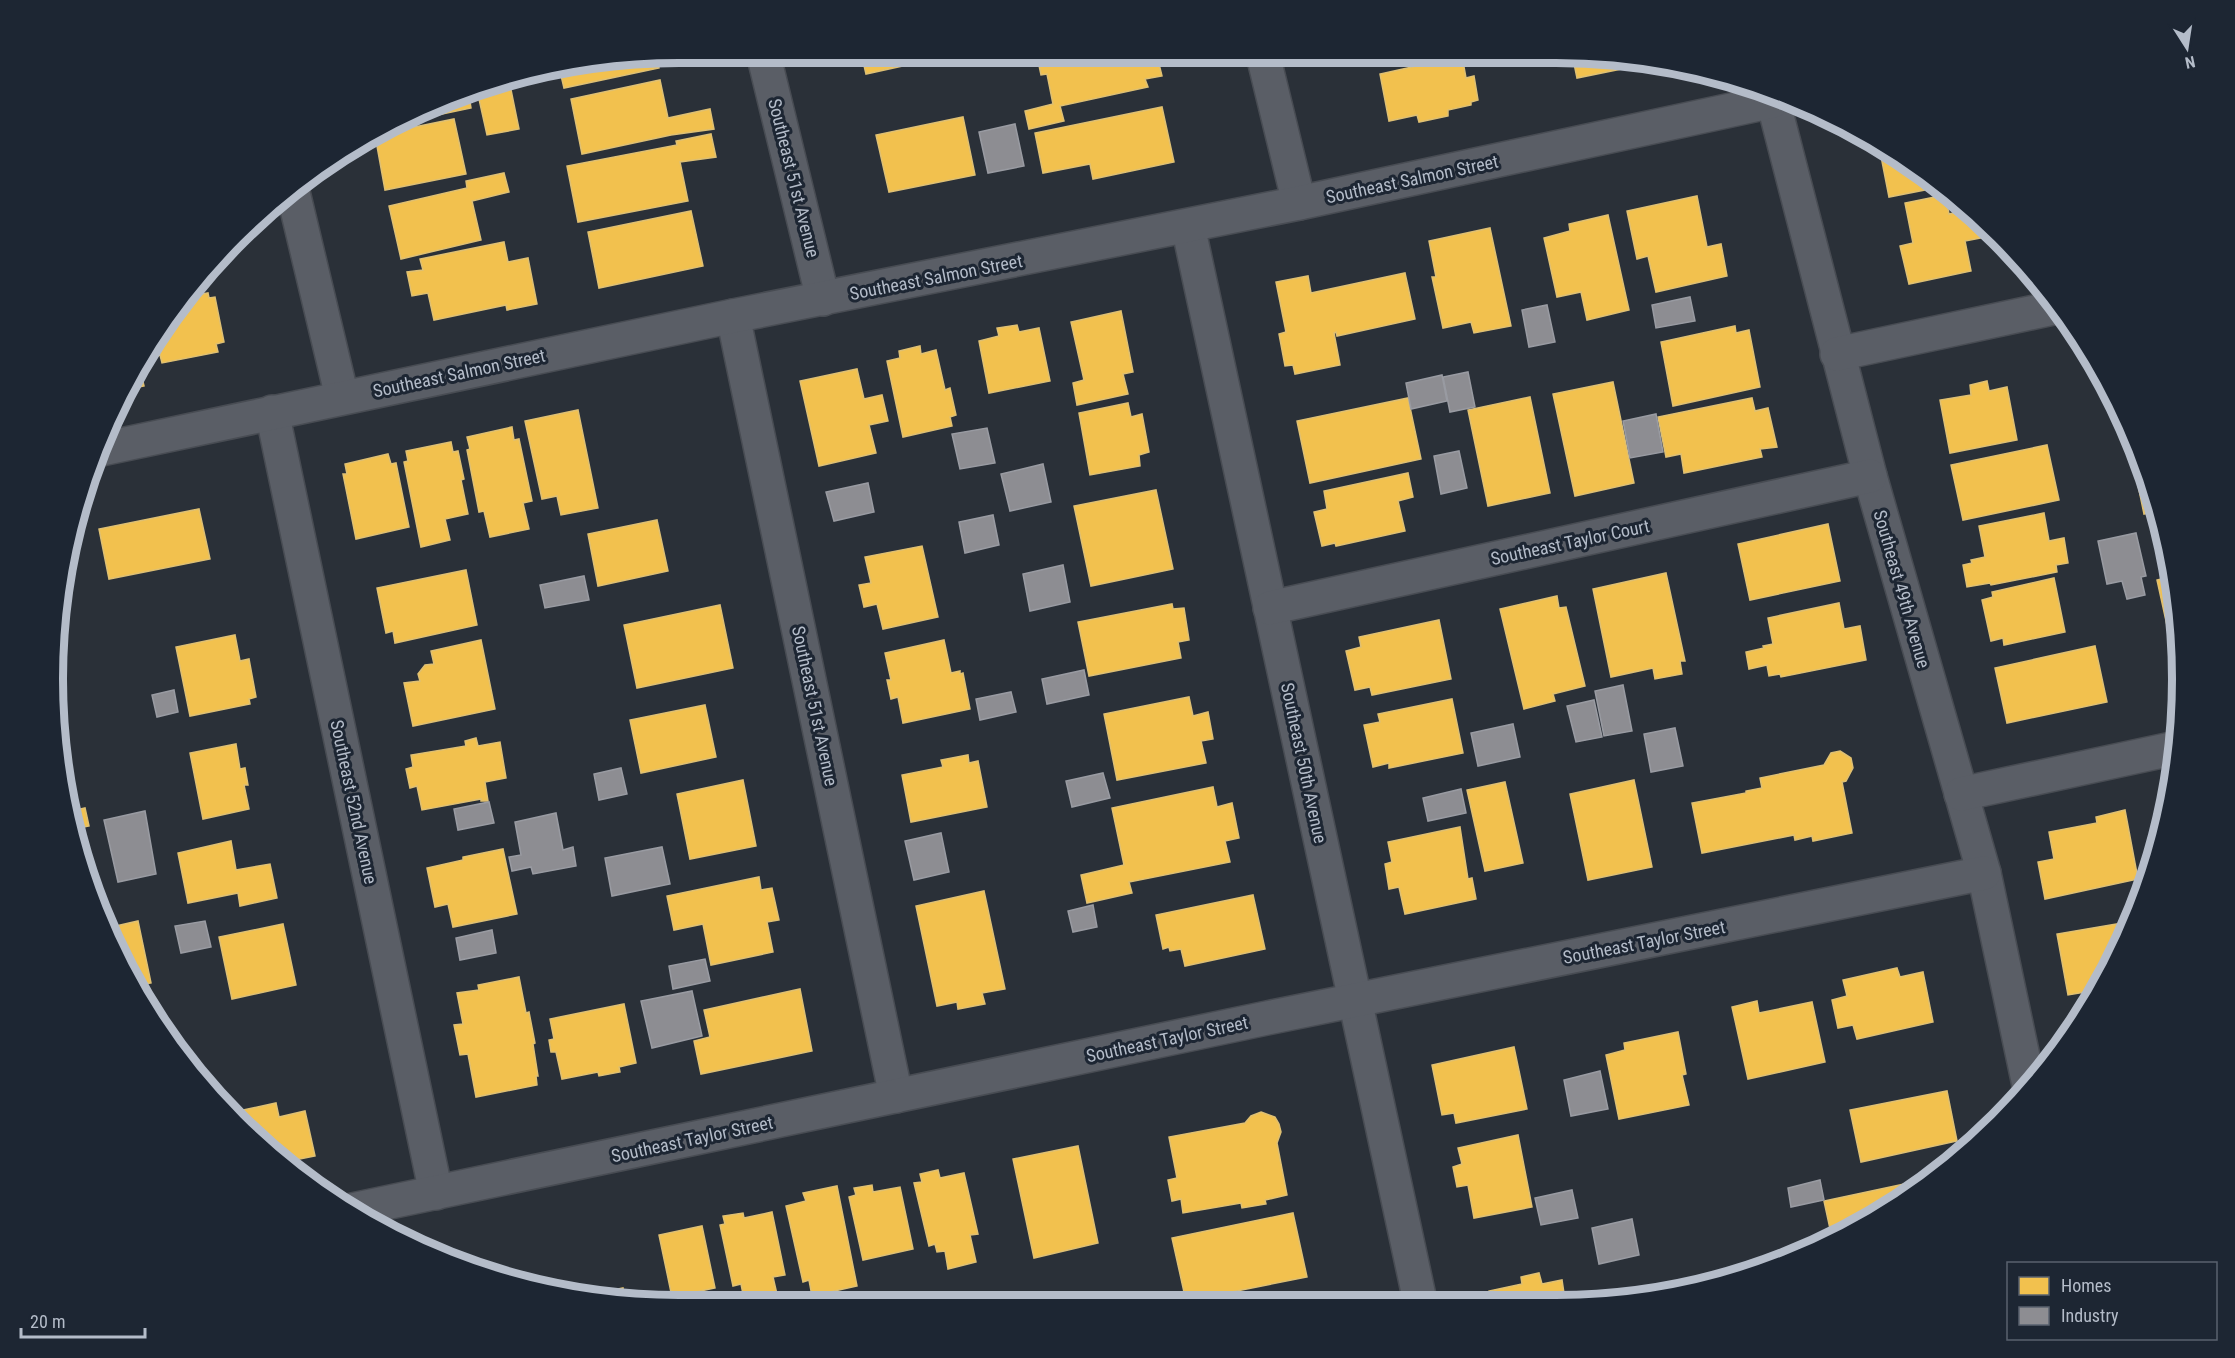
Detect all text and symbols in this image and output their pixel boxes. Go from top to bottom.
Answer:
north arrow [2157,18,2217,78]
text: N [2183,52,2197,72]
street label: Southeast 51st Avenue [764,96,824,260]
street label: Southeast Salmon Street [1324,150,1500,208]
street label: Southeast Salmon Street [848,250,1024,304]
street label: Southeast Salmon Street [371,344,547,402]
street label: Southeast 49th Avenue [1869,507,1935,671]
street label: Southeast Taylor Court [1489,515,1651,569]
street label: Southeast 51st Avenue [788,624,842,788]
street label: Southeast 50th Avenue [1277,681,1331,845]
street label: Southeast 52nd Avenue [326,718,382,886]
street label: Southeast Taylor Street [1561,916,1727,968]
street label: Southeast Taylor Street [1084,1012,1250,1066]
street label: Southeast Taylor Street [609,1112,775,1166]
legend [2007,1262,2217,1340]
text: Homes [2061,1275,2111,1296]
scale bar [21,1301,146,1339]
text: Industry [2061,1305,2119,1326]
text: 20 m [30,1311,65,1332]

